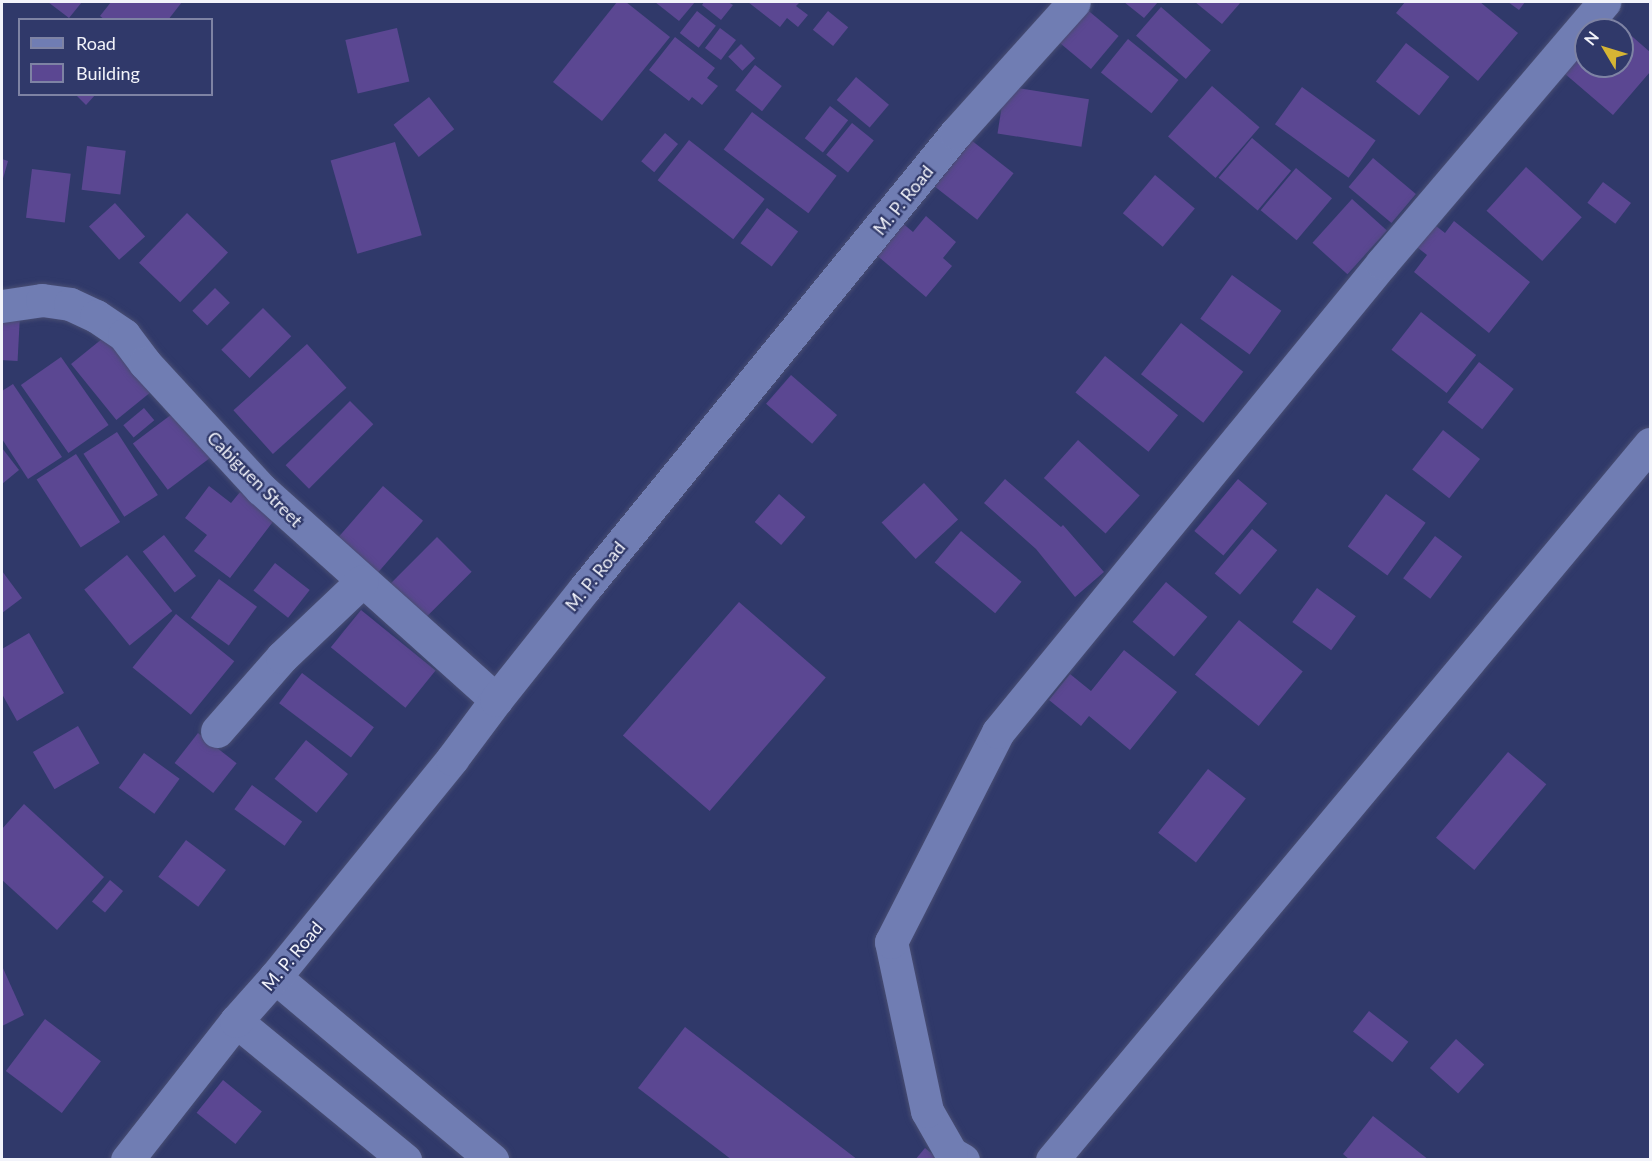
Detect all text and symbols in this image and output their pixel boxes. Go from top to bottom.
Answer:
legend [18,18,213,96]
north arrow [1574,18,1634,78]
text: N [1580,27,1602,49]
text: Road [76,32,116,54]
text: Building [76,62,140,84]
street label: M. P. Road [868,161,938,239]
street label: Cabiguen Street [203,427,307,531]
street label: M. P. Road [560,537,630,615]
street label: M. P. Road [257,917,327,995]

